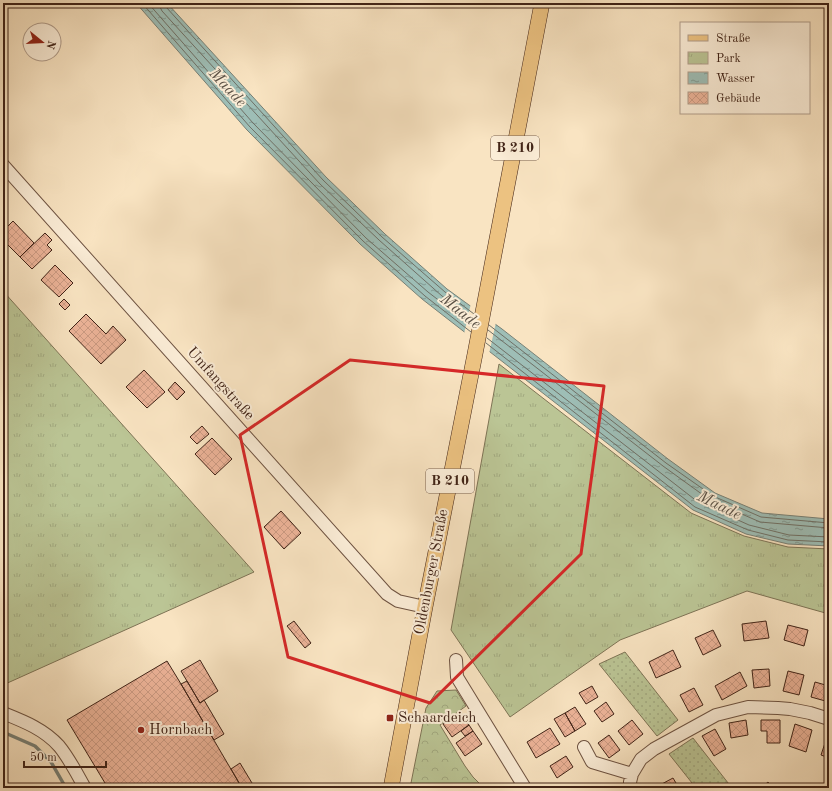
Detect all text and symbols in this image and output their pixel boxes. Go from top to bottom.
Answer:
north arrow [22,22,62,62]
legend [680,22,810,114]
text: Straße [716,33,751,45]
text: N [43,39,57,51]
text: Park [716,53,741,65]
water label: Maade [205,65,249,111]
text: Wasser [716,73,755,85]
text: Gebäude [716,93,761,105]
road number: B 210 [491,136,539,160]
water label: Maade [436,291,484,333]
street label: Umfangstraße [184,345,257,423]
road number: B 210 [426,469,474,493]
water label: Maade [694,488,744,524]
street label: Oldenburger Straße [412,508,452,636]
place label: Schaardeich [398,711,476,726]
marker: Schaardeich [385,713,395,723]
place label: Hornbach [149,723,212,738]
marker: Hornbach [136,725,146,735]
scale bar [24,743,106,769]
text: 50 m [30,751,57,764]

